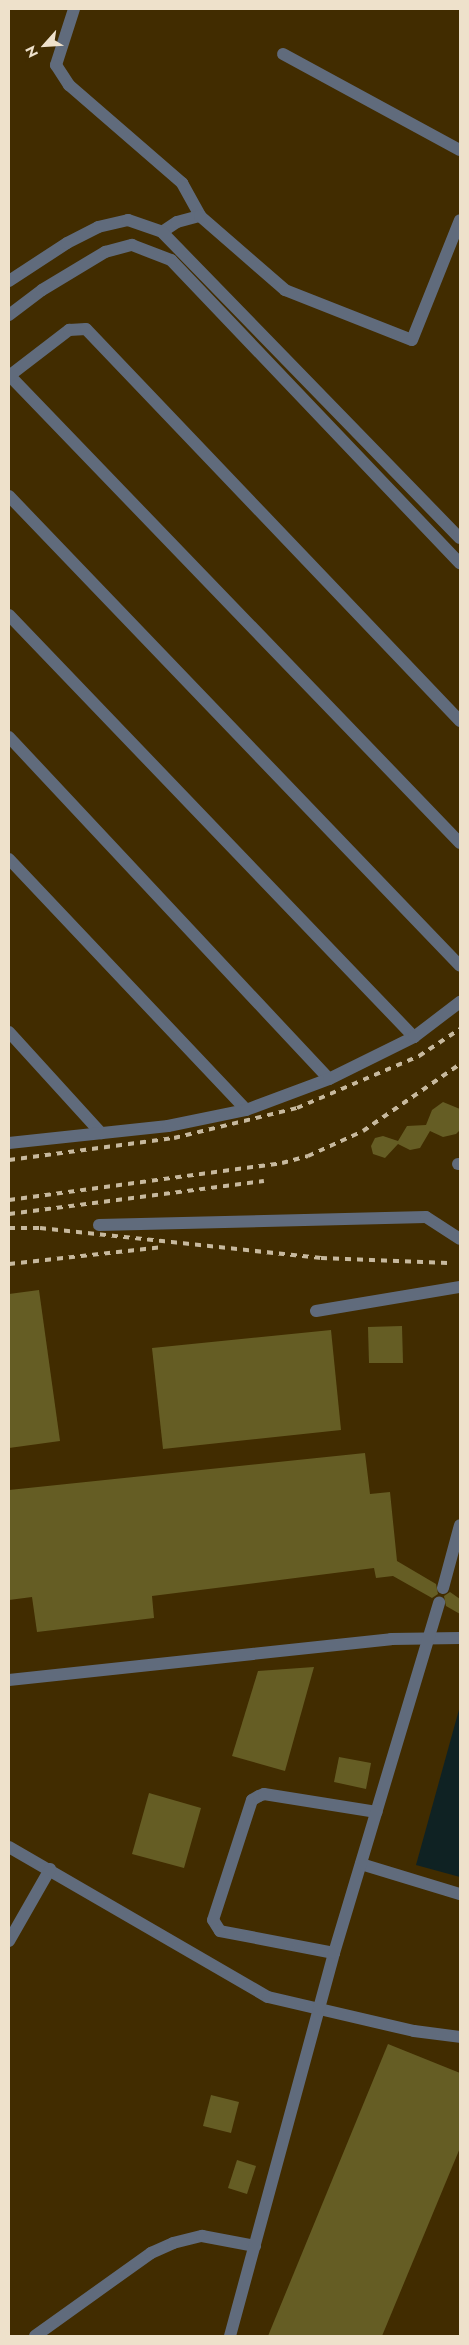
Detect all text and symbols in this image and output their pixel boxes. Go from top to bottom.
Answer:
north arrow [20,20,70,70]
text: N [20,42,43,61]

